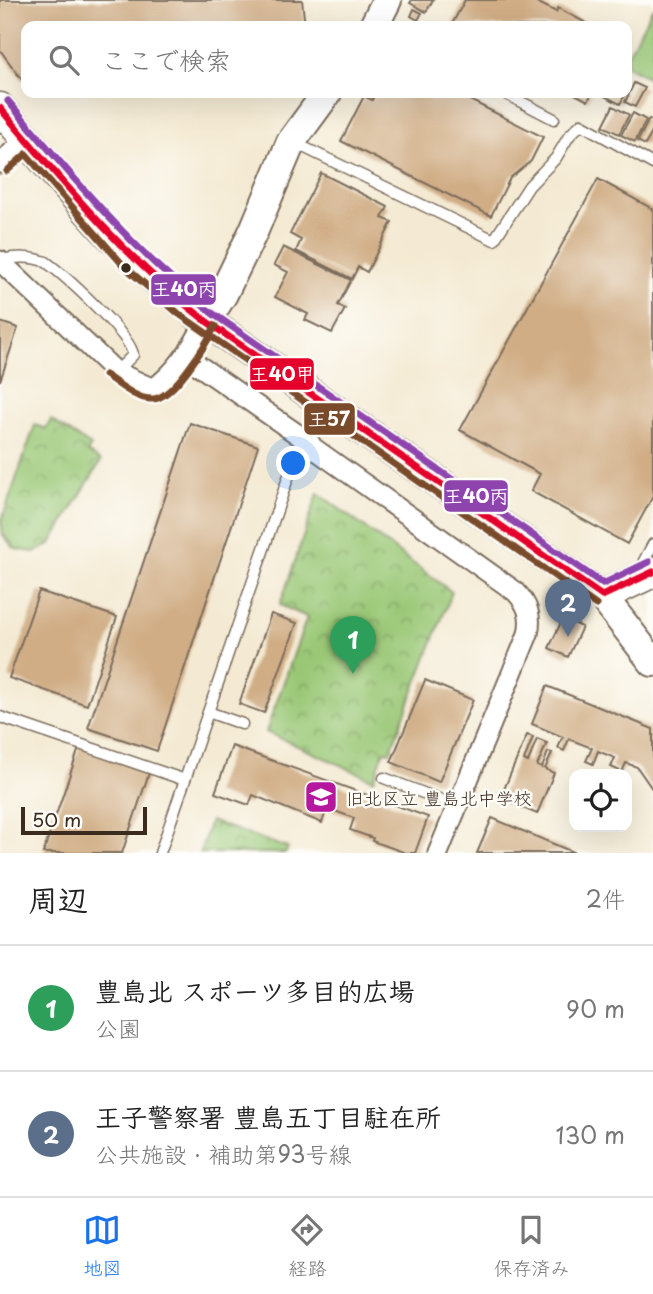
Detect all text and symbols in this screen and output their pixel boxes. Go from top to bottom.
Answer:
search box [21,21,632,98]
text: ここで検索 [101,40,231,79]
icon: search [45,41,83,79]
unlabelled marker [119,261,133,275]
line badge: 王40丙 [150,273,217,306]
text: 王40丙 [151,274,217,302]
line badge: 王40甲 [249,357,315,391]
text: 王40甲 [249,359,315,387]
line badge: 王57 [303,402,356,436]
text: 王57 [308,404,350,432]
your location [276,446,310,480]
line badge: 王40丙 [443,479,509,513]
text: 王40丙 [443,481,509,509]
pin: 2 [545,579,591,637]
pin: 1 [330,616,376,674]
map controls [569,769,632,832]
button: locate [569,769,632,832]
school or university icon: 旧北区立 豊島北中学校 [302,778,340,816]
place label: 旧北区立 豊島北中学校 [346,784,532,811]
scale bar [21,804,147,836]
text: 50 m [32,805,81,833]
text: 周辺 [28,876,88,921]
text: 2件 [586,881,625,916]
text: 豊島北 スポーツ多目的広場 [95,971,415,1010]
text: 1 [46,991,57,1026]
text: 90 m [566,991,625,1026]
text: 公園 [95,1010,141,1045]
text: 王子警察署 豊島五丁目駐在所 [95,1097,441,1136]
text: 2 [43,1117,59,1152]
text: 130 m [555,1117,625,1152]
text: 公共施設 · 補助第93号線 [95,1136,352,1171]
tab: 地図 [83,1211,122,1281]
tab: 経路 [288,1211,327,1281]
tab: 保存済み [493,1211,570,1281]

